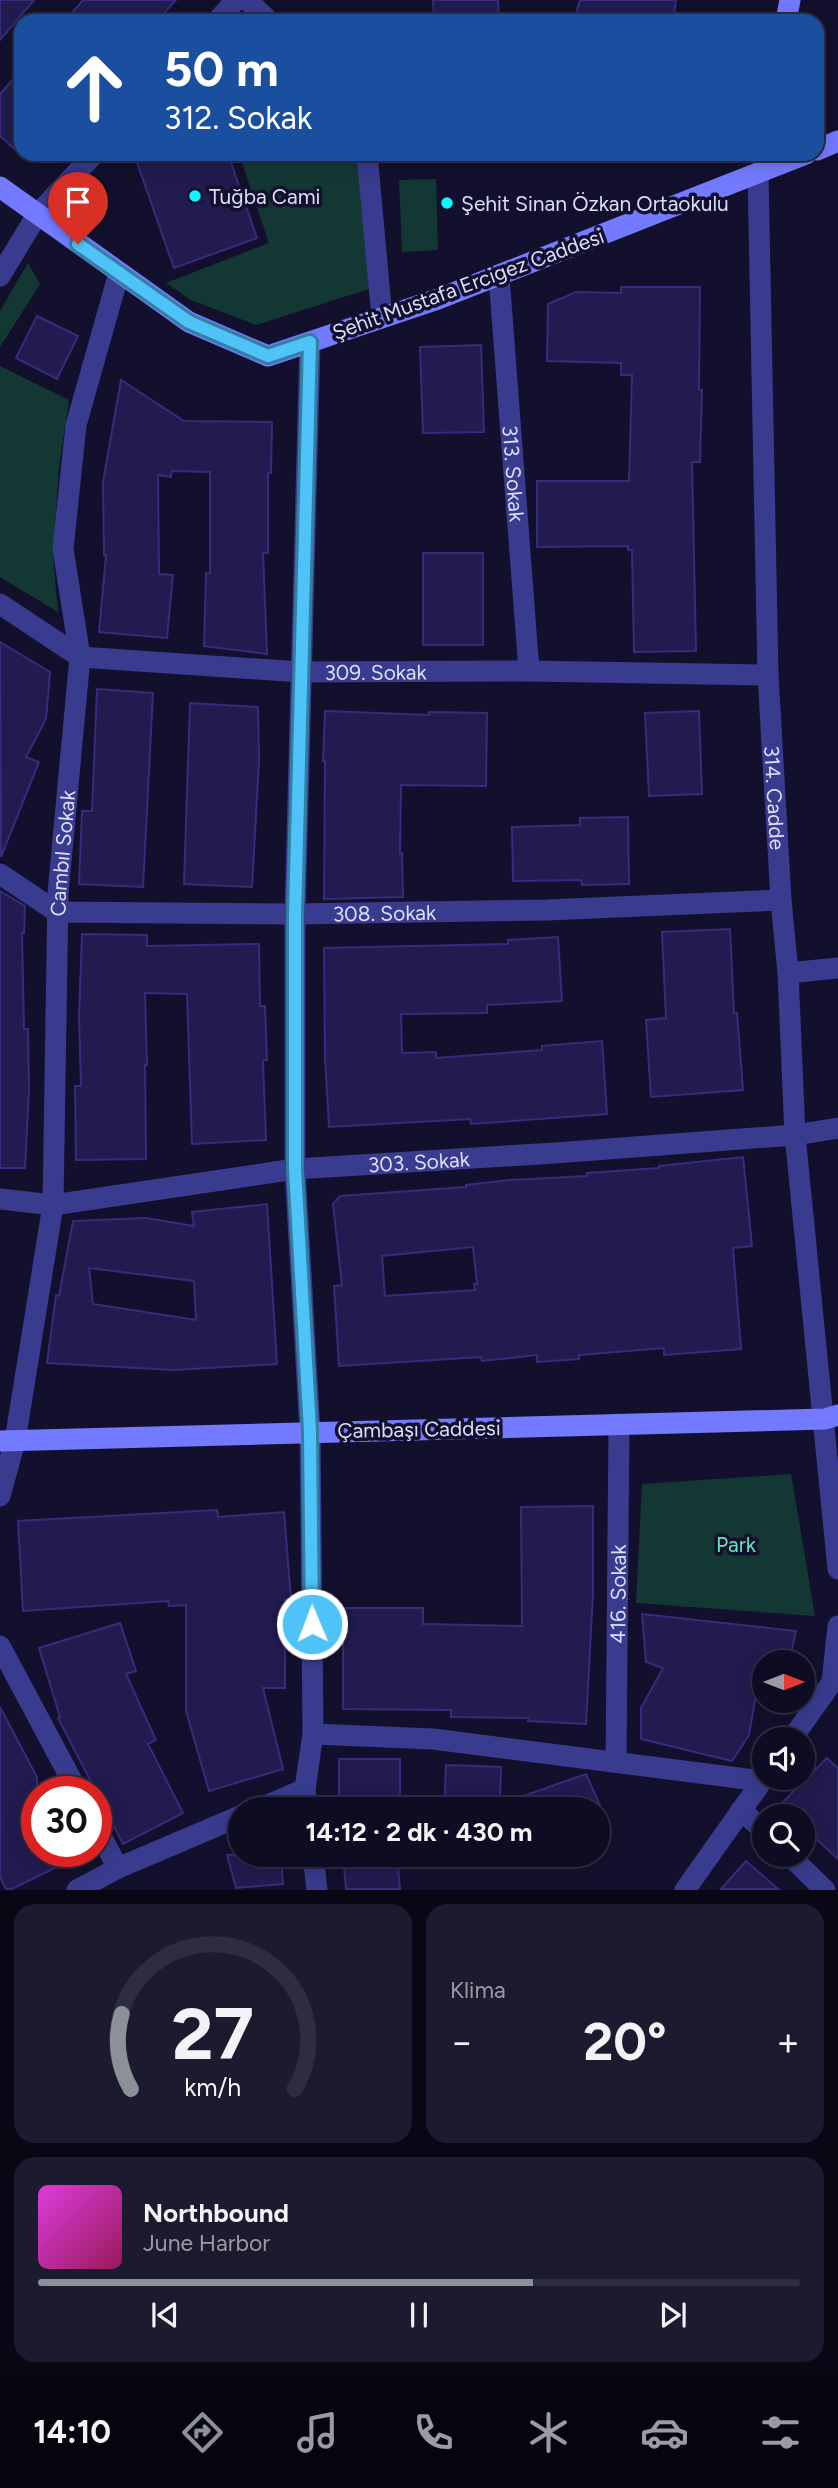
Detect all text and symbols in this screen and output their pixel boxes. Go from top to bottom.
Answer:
text: 50 m [164,39,279,98]
icon: ahead [49,42,140,133]
text: 312. Sokak [164,99,312,137]
pin [48,172,108,244]
icon: arrive [59,183,97,221]
place label: Tuğba Cami [209,184,320,209]
marker: Tuğba Cami [187,188,203,204]
place label: Şehit Sinan Özkan Ortaokulu [461,191,729,216]
marker: Şehit Sinan Özkan Ortaokulu [439,195,455,211]
street label: Şehit Mustafa Ercigez Caddesi [329,223,607,345]
street label: 313. Sokak [498,424,530,524]
street label: 309. Sokak [324,659,428,684]
street label: 314. Cadde [760,745,791,851]
street label: Cambıl Sokak [45,788,80,917]
street label: 308. Sokak [333,899,437,926]
street label: 303. Sokak [367,1146,471,1177]
street label: Çambaşı Caddesi [337,1415,501,1443]
park label: Park [716,1532,757,1557]
street label: 416. Sokak [605,1544,630,1644]
position arrow [275,1587,349,1661]
north arrow [752,1650,816,1713]
map controls [752,1650,815,1867]
button: sound [752,1727,815,1790]
speed limit sign: 30 [21,1776,112,1867]
button: search [752,1804,815,1867]
text: 14:12 · 2 dk · 430 m [306,1816,532,1848]
text: Klima [450,1976,506,2004]
text: 27 [172,1991,254,2078]
text: 20° [583,2011,667,2073]
text: − [450,2019,474,2065]
text: + [776,2019,800,2065]
text: km/h [184,2072,242,2102]
text: Northbound [143,2197,289,2229]
text: June Harbor [143,2229,270,2257]
icon: previous [146,2296,184,2334]
icon: pause [400,2296,438,2334]
icon: next [654,2296,692,2334]
icon: directions [178,2408,227,2457]
icon: music [293,2408,342,2457]
icon: phone [409,2408,458,2457]
icon: climate [524,2408,573,2457]
icon: car [640,2408,689,2457]
icon: filters [756,2408,805,2457]
text: 14:10 [33,2413,111,2451]

